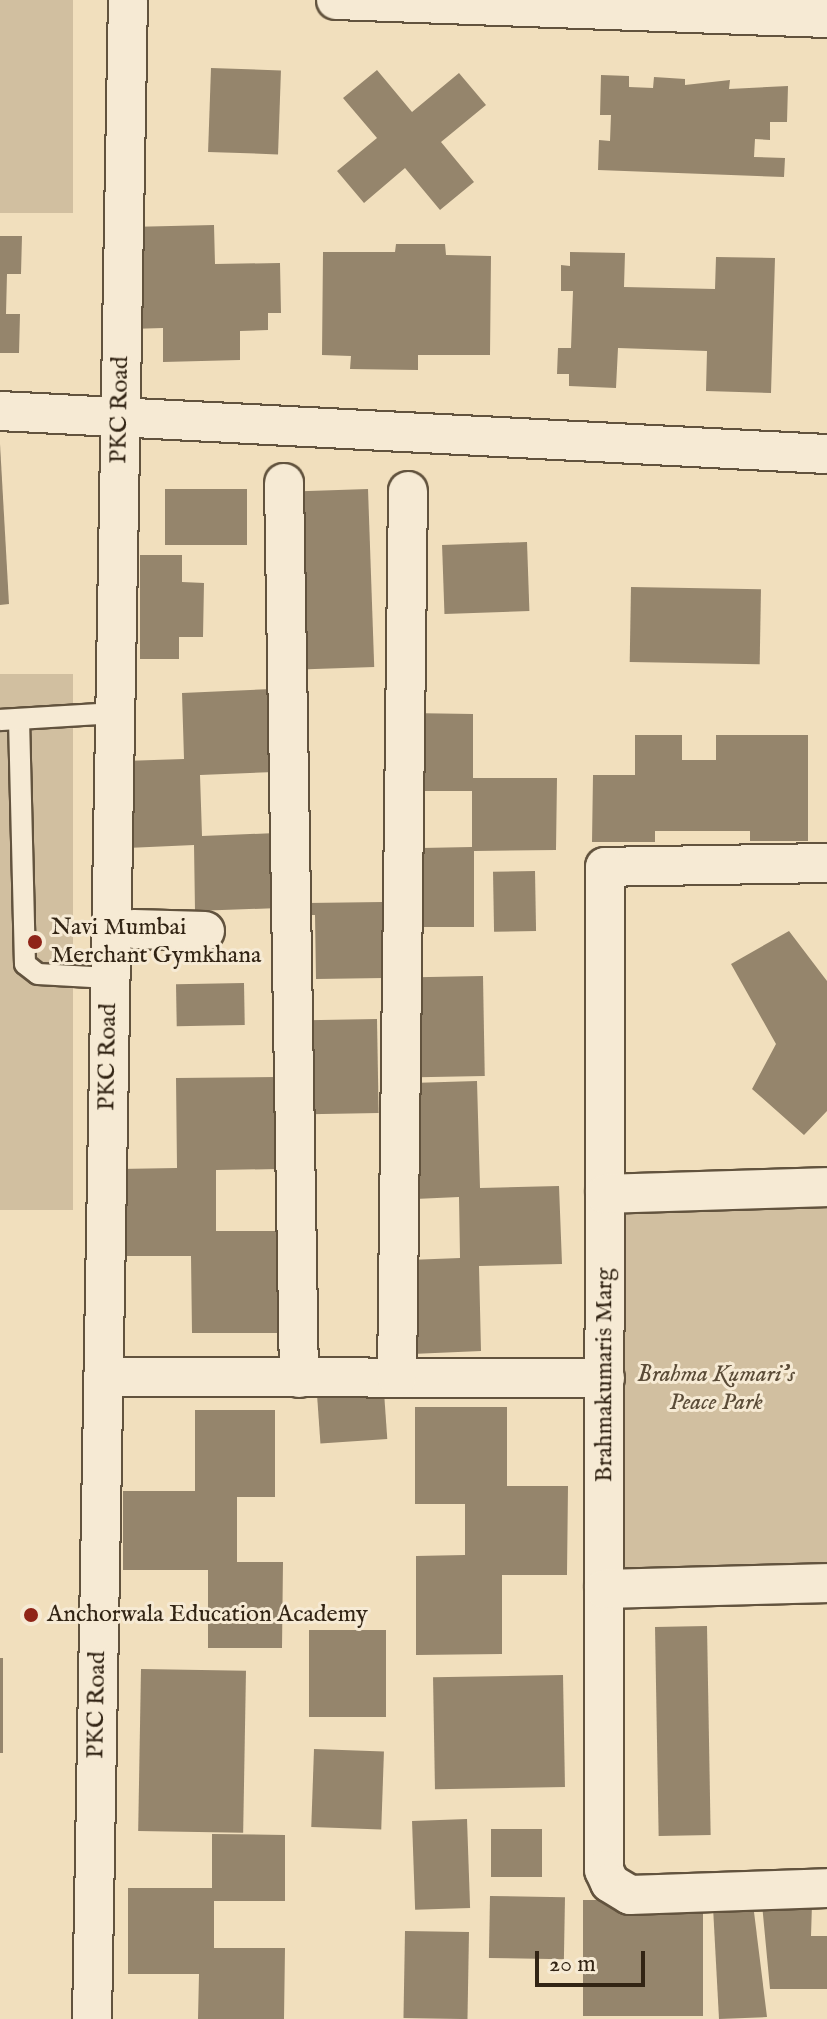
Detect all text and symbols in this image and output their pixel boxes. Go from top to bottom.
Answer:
street label: PKC Road [105,356,135,464]
place label: Navi Mumbai Merchant Gymkhana [51,914,261,970]
marker: Navi Mumbai Merchant Gymkhana [26,933,44,951]
street label: PKC Road [93,1003,123,1111]
street label: Brahmakumaris Marg [591,1268,619,1482]
park label: Brahma Kumari's Peace Park [637,1361,795,1417]
place label: Anchorwala Education Academy [47,1601,368,1629]
marker: Anchorwala Education Academy [22,1606,40,1624]
street label: PKC Road [82,1651,112,1759]
scale bar [539,1935,649,1985]
text: 20 m [549,1949,596,1980]

